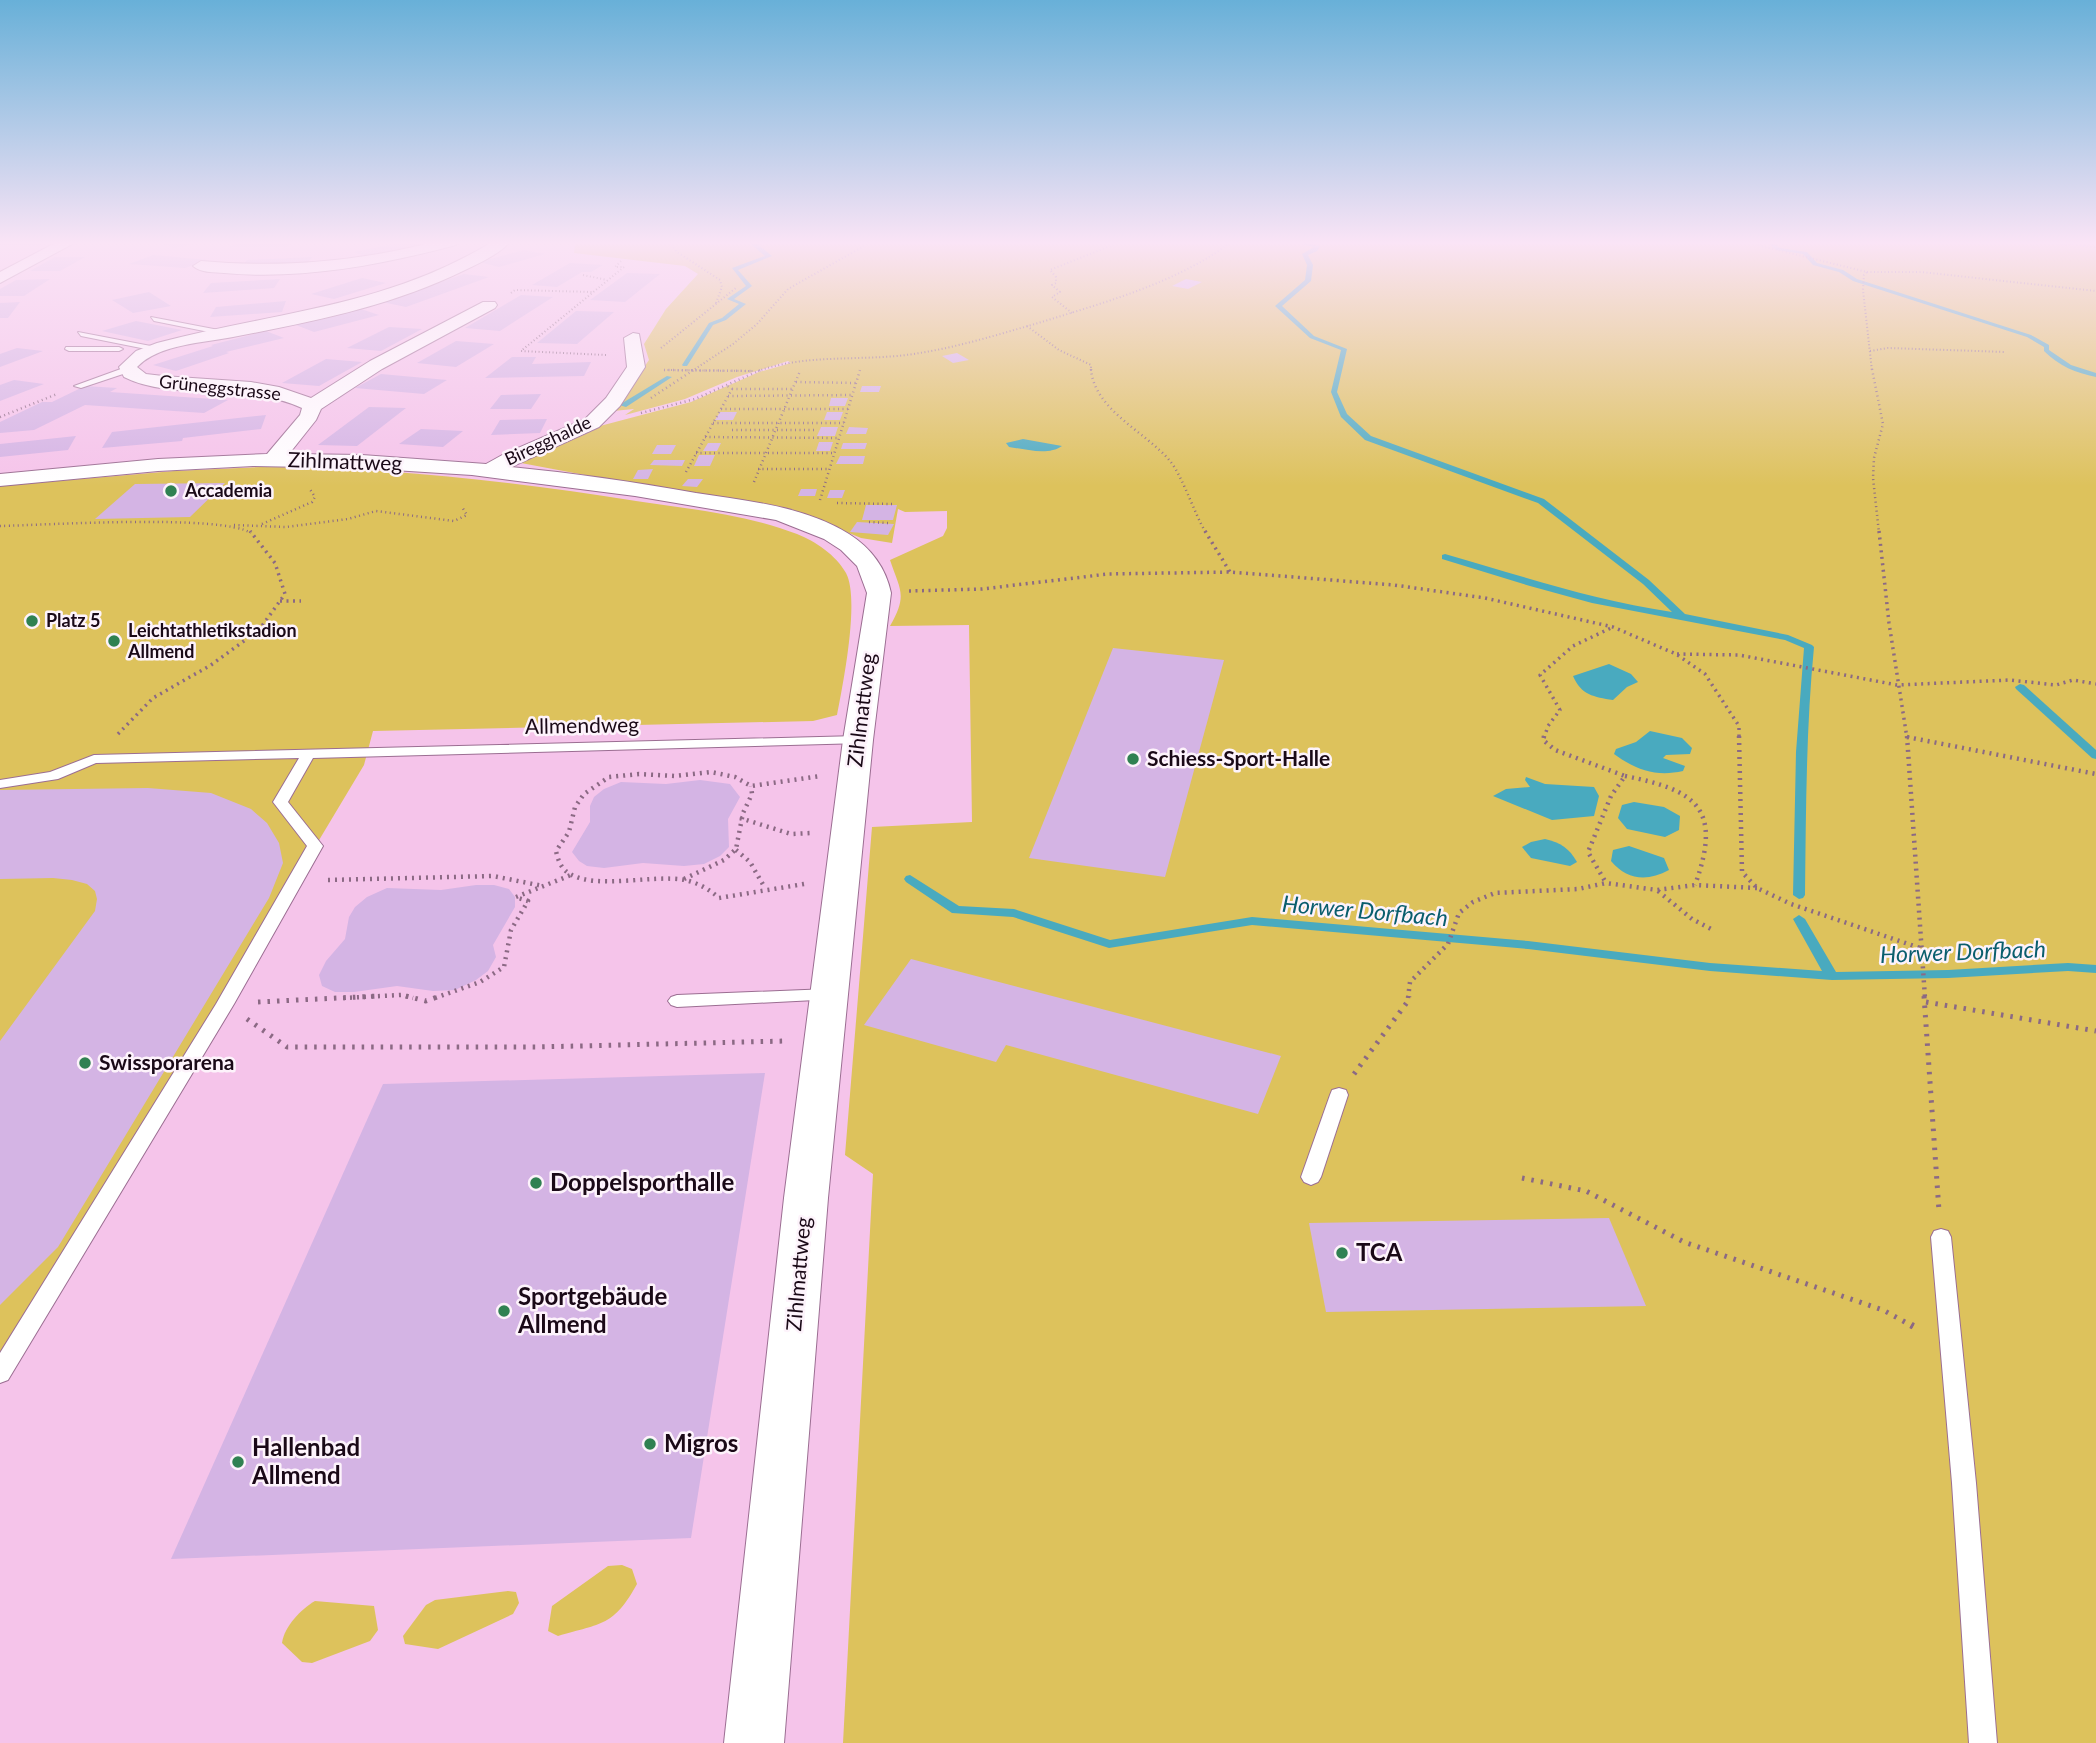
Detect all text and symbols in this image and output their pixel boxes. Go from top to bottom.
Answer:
street label: Grüneggstrasse [158,370,282,404]
street label: Biregghalde [501,410,594,470]
street label: Zihlmattweg [287,446,403,475]
place label: Accademia [184,479,272,501]
marker: Accademia [163,483,179,499]
place label: Platz 5 [46,609,100,631]
marker: Platz 5 [24,613,40,629]
place label: Leichtathletikstadion Allmend [127,619,297,662]
marker: Leichtathletikstadion Allmend [106,633,122,649]
street label: Zihlmattweg [841,651,880,768]
street label: Allmendweg [525,711,639,738]
place label: Schiess-Sport-Halle [1147,745,1330,770]
marker: Schiess-Sport-Halle [1125,751,1141,767]
water label: Horwer Dorfbach [1281,889,1449,931]
water label: Horwer Dorfbach [1879,934,2046,968]
place label: Swissporarena [99,1049,234,1074]
marker: Swissporarena [77,1055,93,1071]
place label: Doppelsporthalle [550,1167,734,1196]
marker: Doppelsporthalle [528,1175,544,1191]
street label: Zihlmattweg [780,1216,815,1332]
place label: TCA [1356,1237,1403,1266]
marker: TCA [1334,1245,1350,1261]
place label: Sportgebäude Allmend [517,1281,667,1338]
marker: Sportgebäude Allmend [496,1303,512,1319]
place label: Migros [664,1428,738,1457]
place label: Hallenbad Allmend [251,1432,360,1489]
marker: Migros [642,1436,658,1452]
marker: Hallenbad Allmend [230,1454,246,1470]

